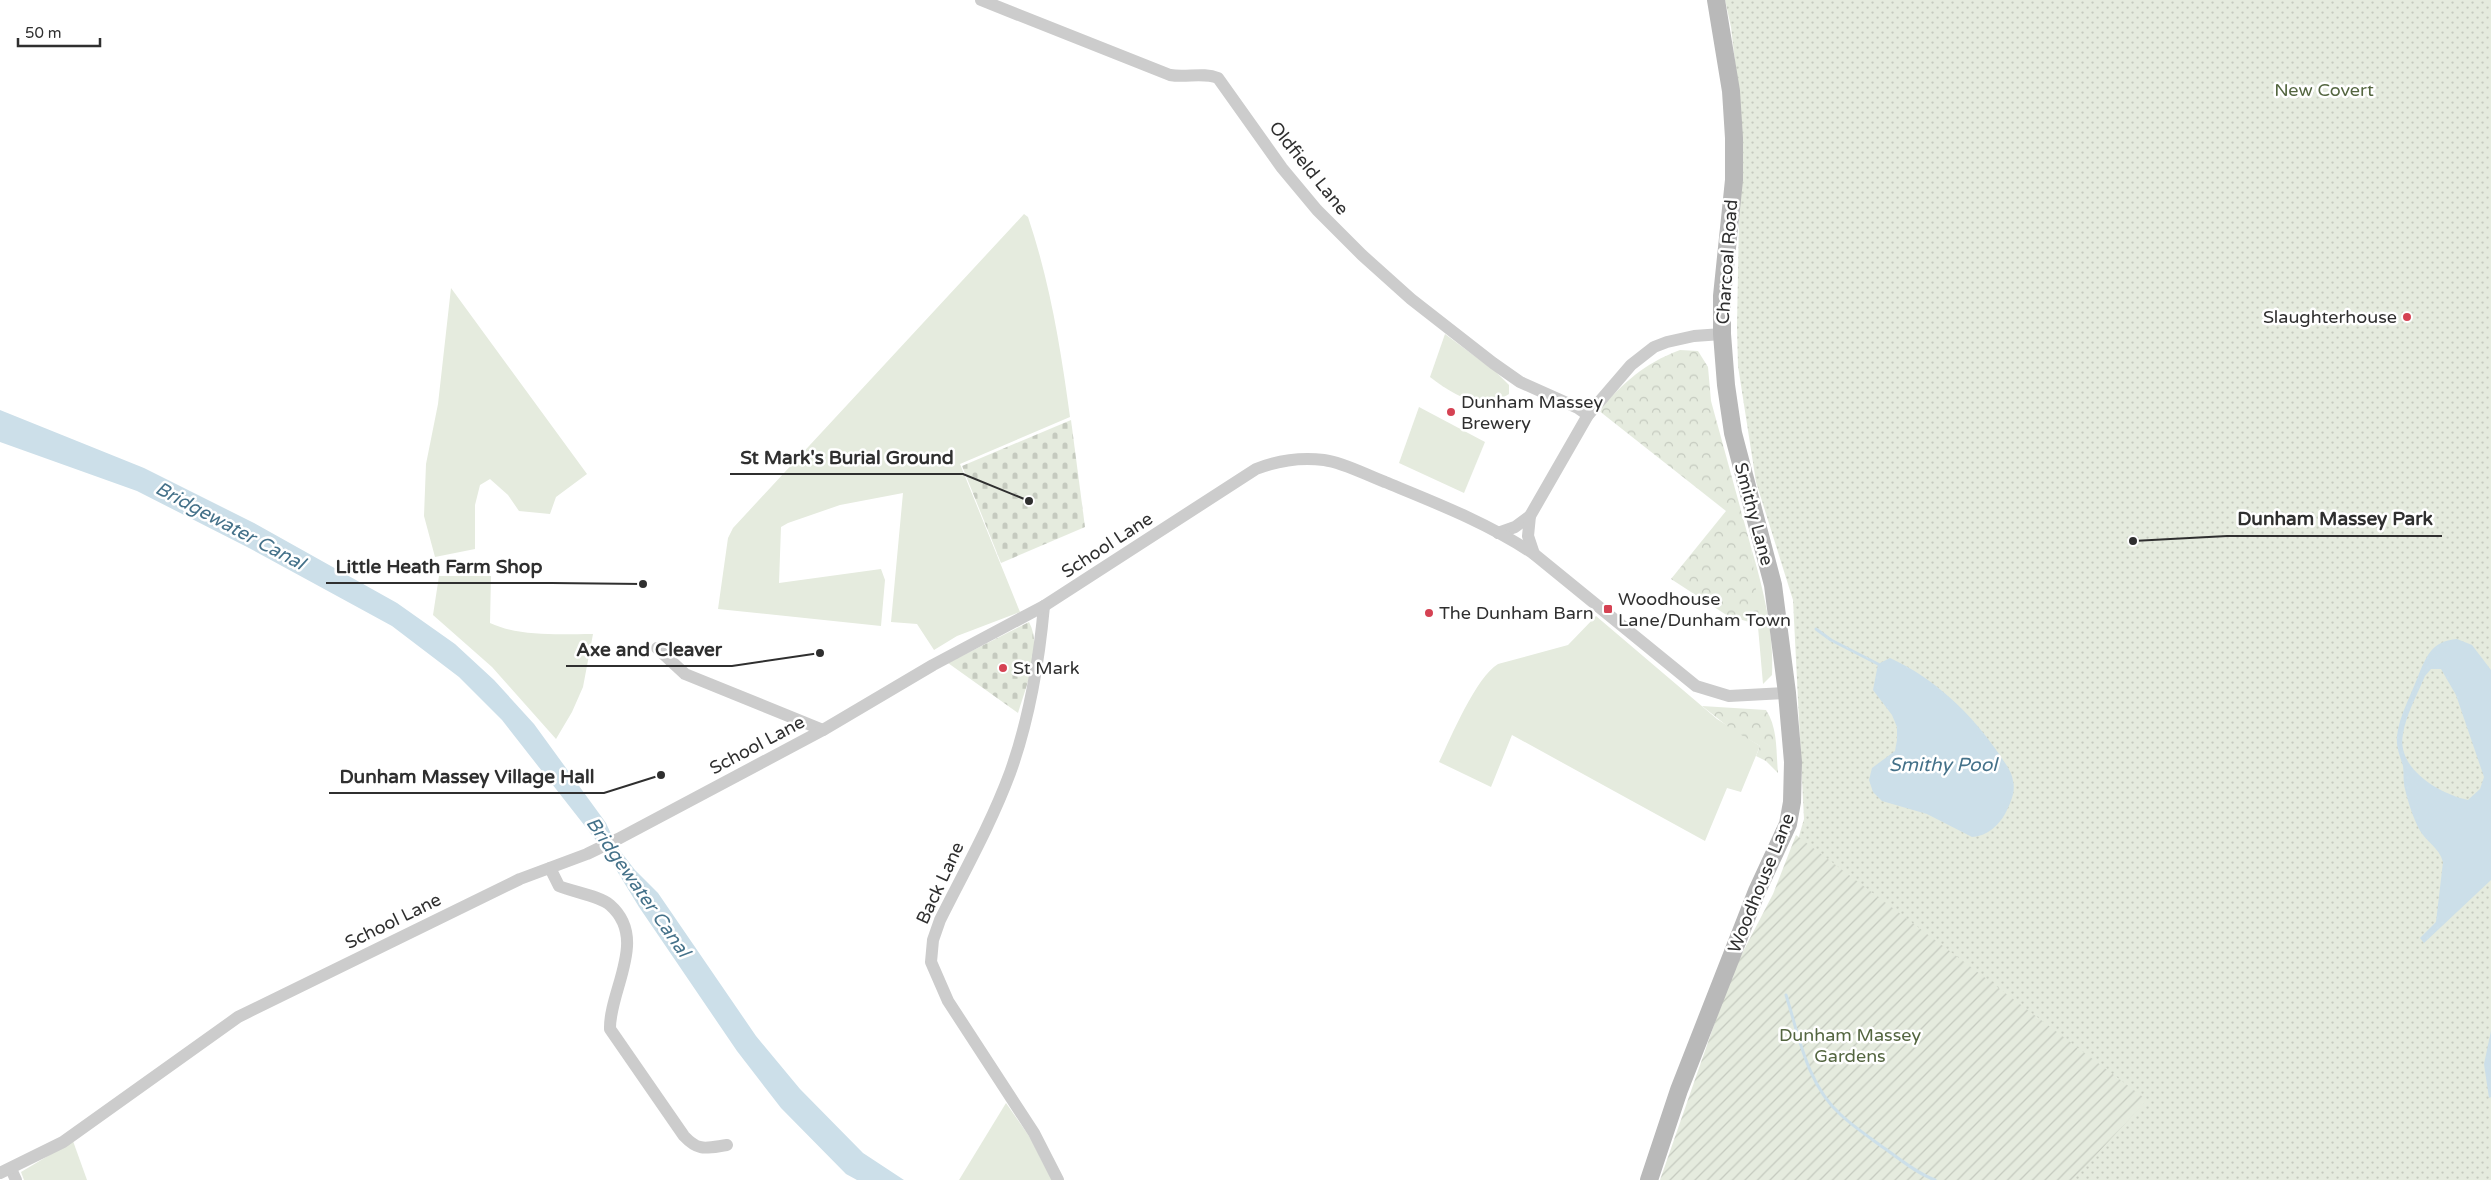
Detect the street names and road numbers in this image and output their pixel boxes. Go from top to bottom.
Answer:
street label: Oldfield Lane [1265,117,1353,219]
street label: Charcoal Road [1712,199,1742,325]
street label: Smithy Lane [1730,460,1778,568]
street label: School Lane [1057,507,1157,583]
street label: School Lane [706,711,808,779]
street label: Woodhouse Lane [1723,810,1799,956]
street label: Back Lane [911,838,969,928]
street label: School Lane [341,888,445,954]

